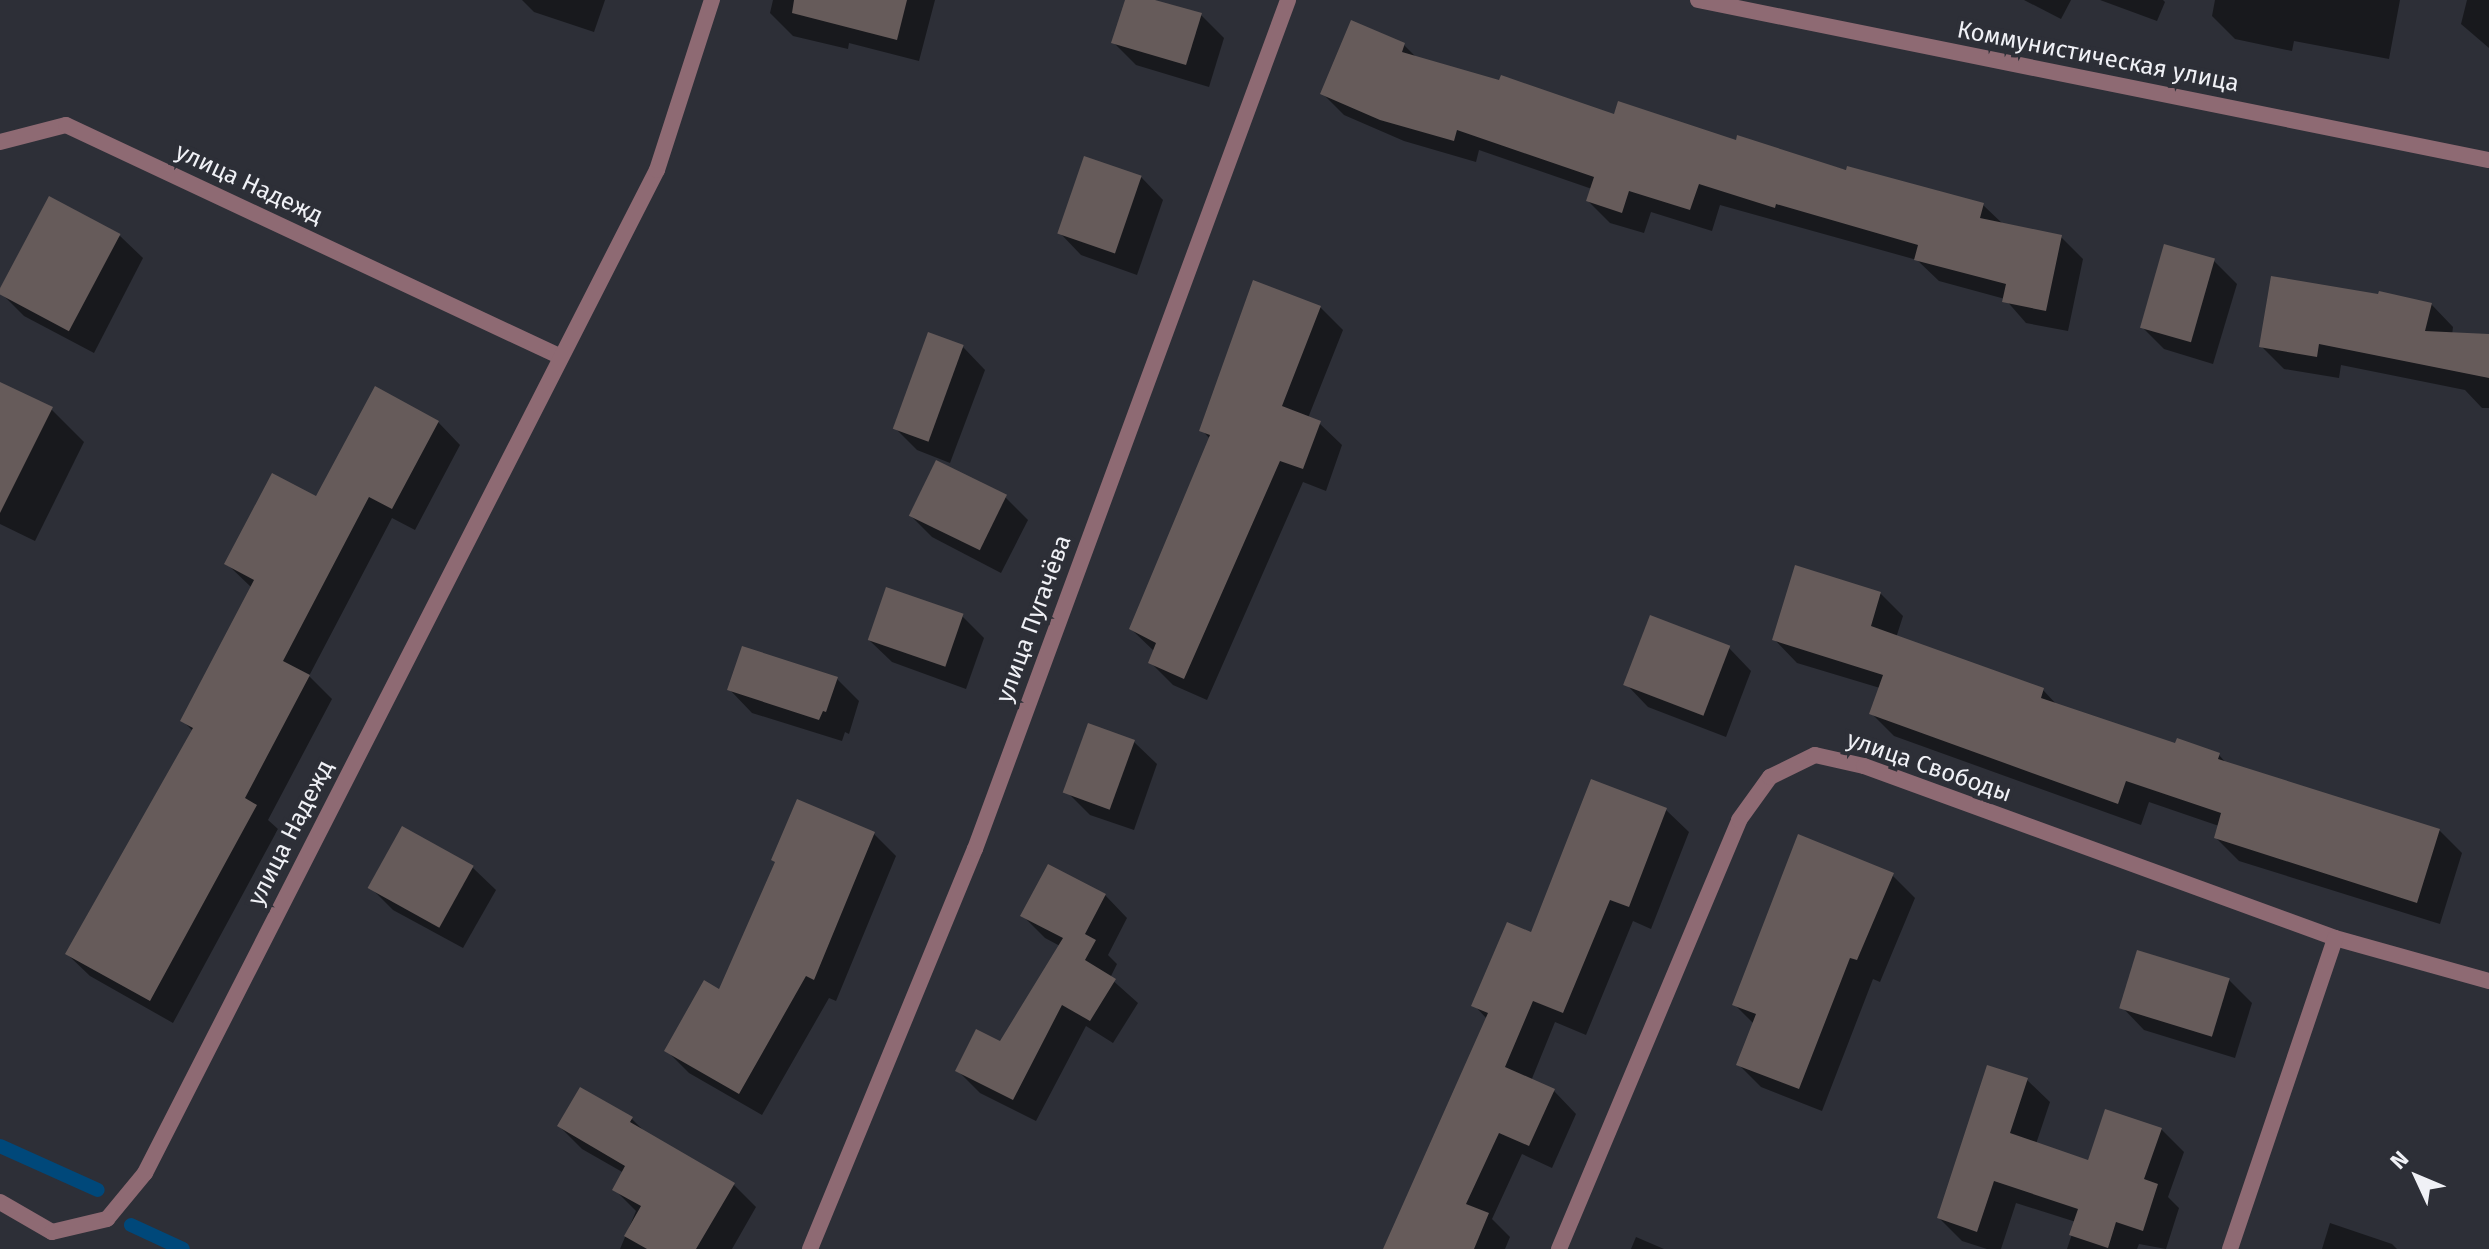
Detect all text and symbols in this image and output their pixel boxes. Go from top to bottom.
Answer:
street label: Коммунистическая улица [1955,16,2241,98]
street label: улица Надежд [171,137,327,231]
street label: улица Пугачёва [990,531,1078,707]
street label: улица Свободы [1843,725,2015,809]
street label: улица Надежд [242,755,340,911]
north arrow [2377,1137,2457,1217]
text: N [2385,1145,2414,1175]

